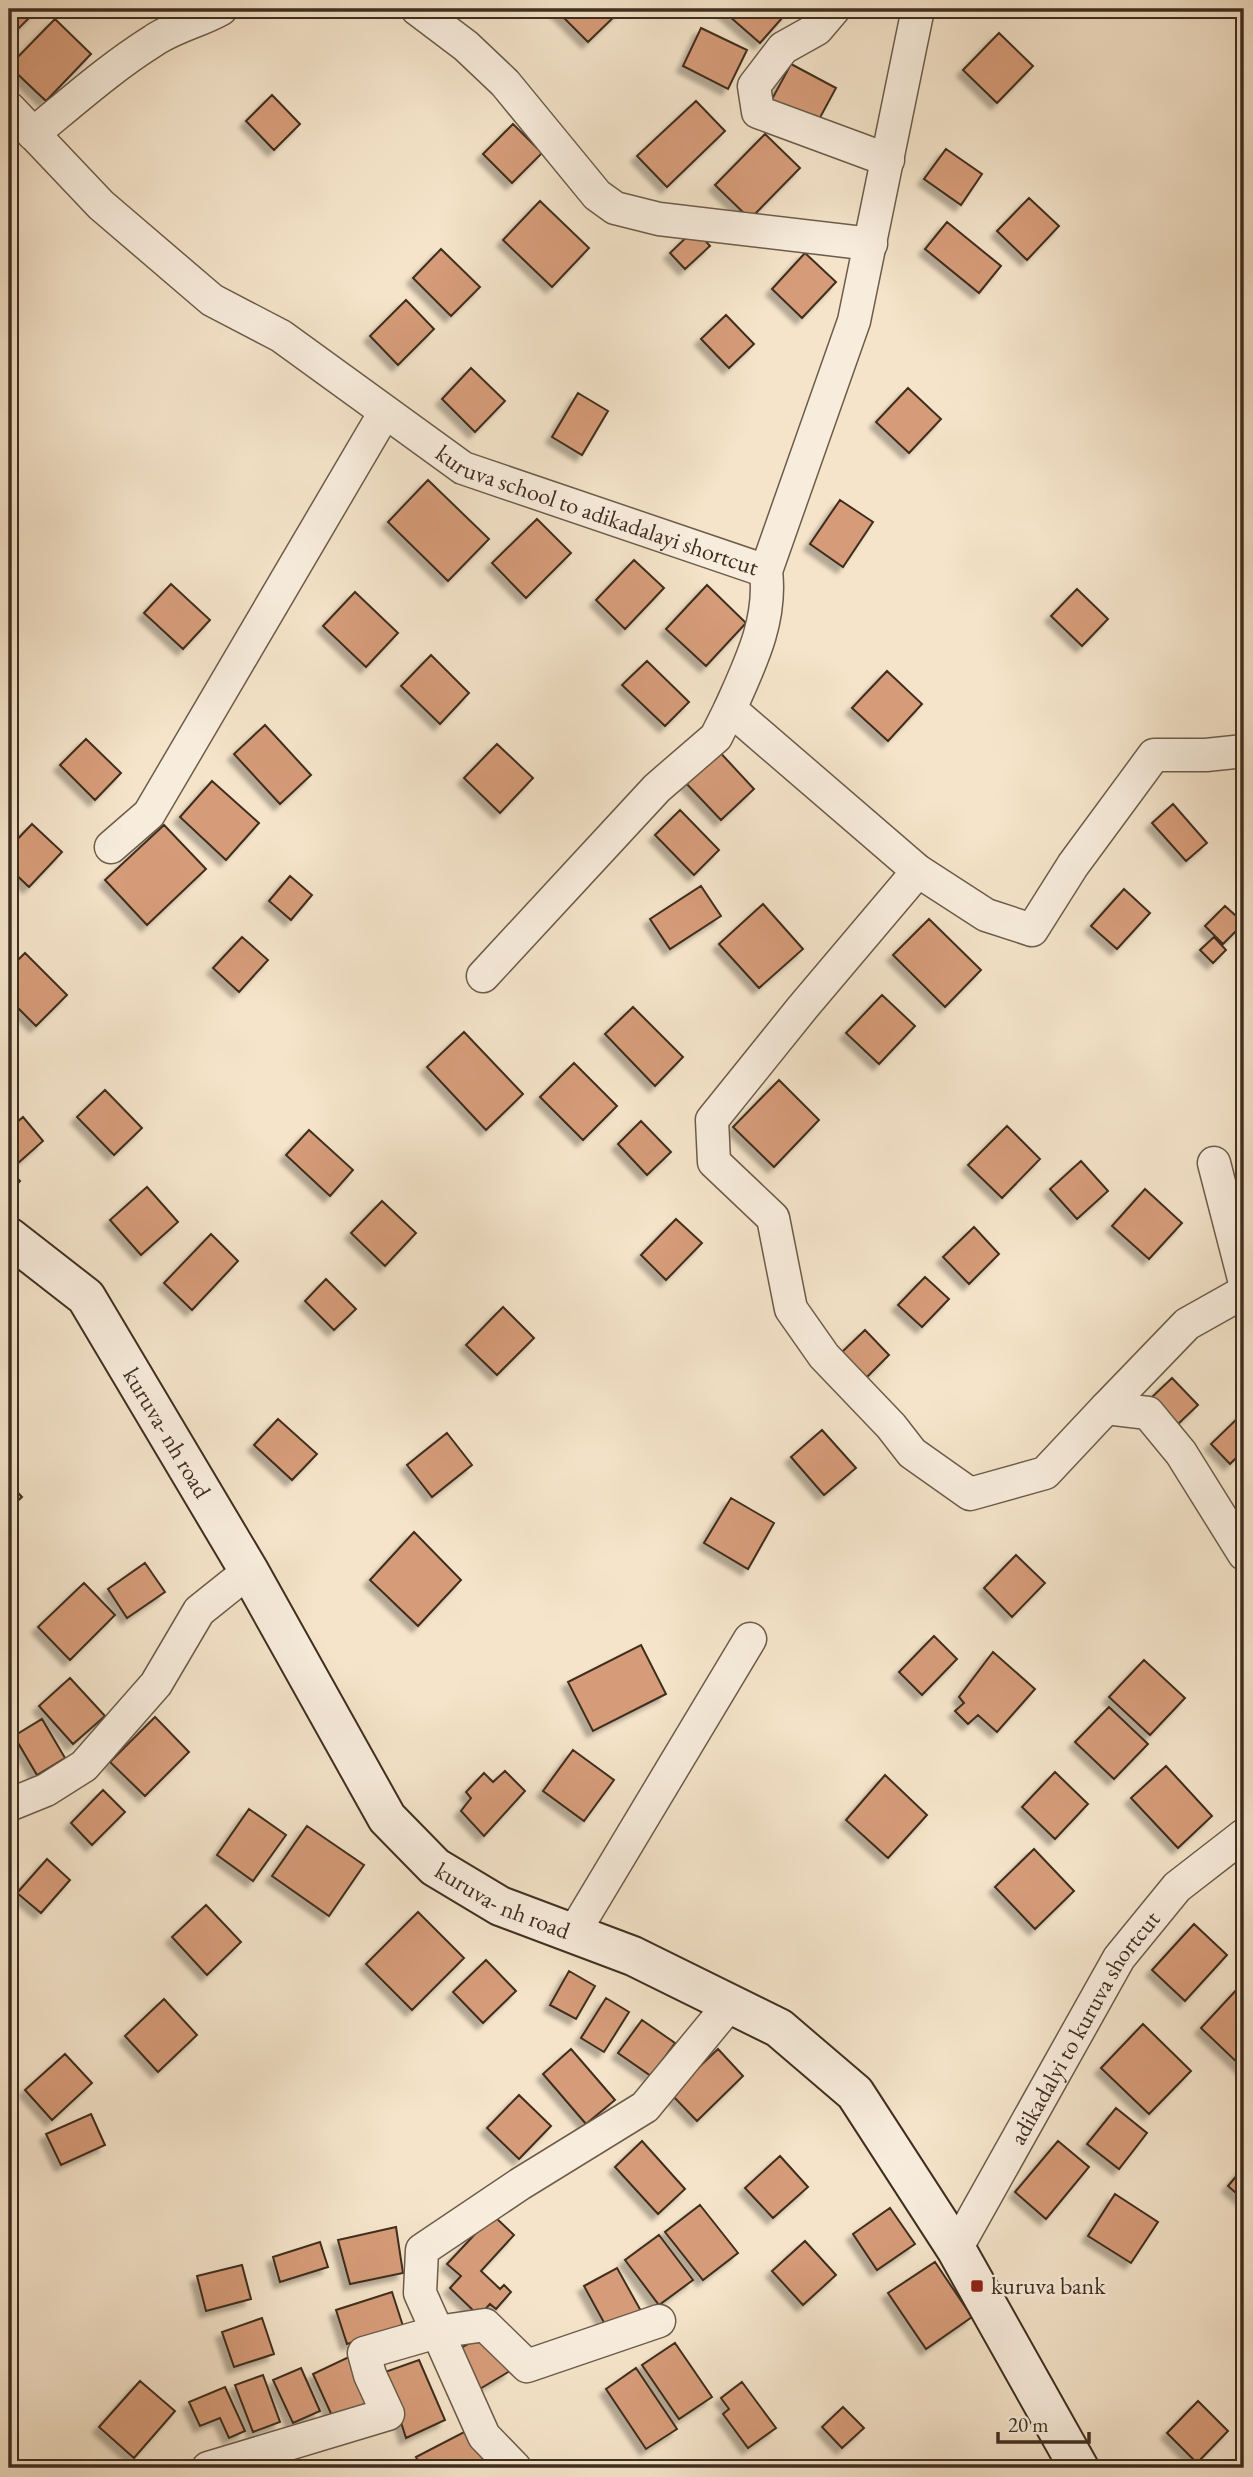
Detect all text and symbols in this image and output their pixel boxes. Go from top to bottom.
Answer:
street label: kuruva school to adikadalayi shortcut [430,437,763,583]
street label: kuruva- nh road [117,1362,219,1505]
street label: kuruva- nh road [430,1855,575,1946]
street label: adikadalyi to kuruva shortcut [1002,1904,1167,2150]
place label: kuruva bank [991,2270,1106,2301]
marker: kuruva bank [969,2278,985,2294]
scale bar [998,2400,1088,2444]
text: 20 m [1008,2411,1049,2438]

